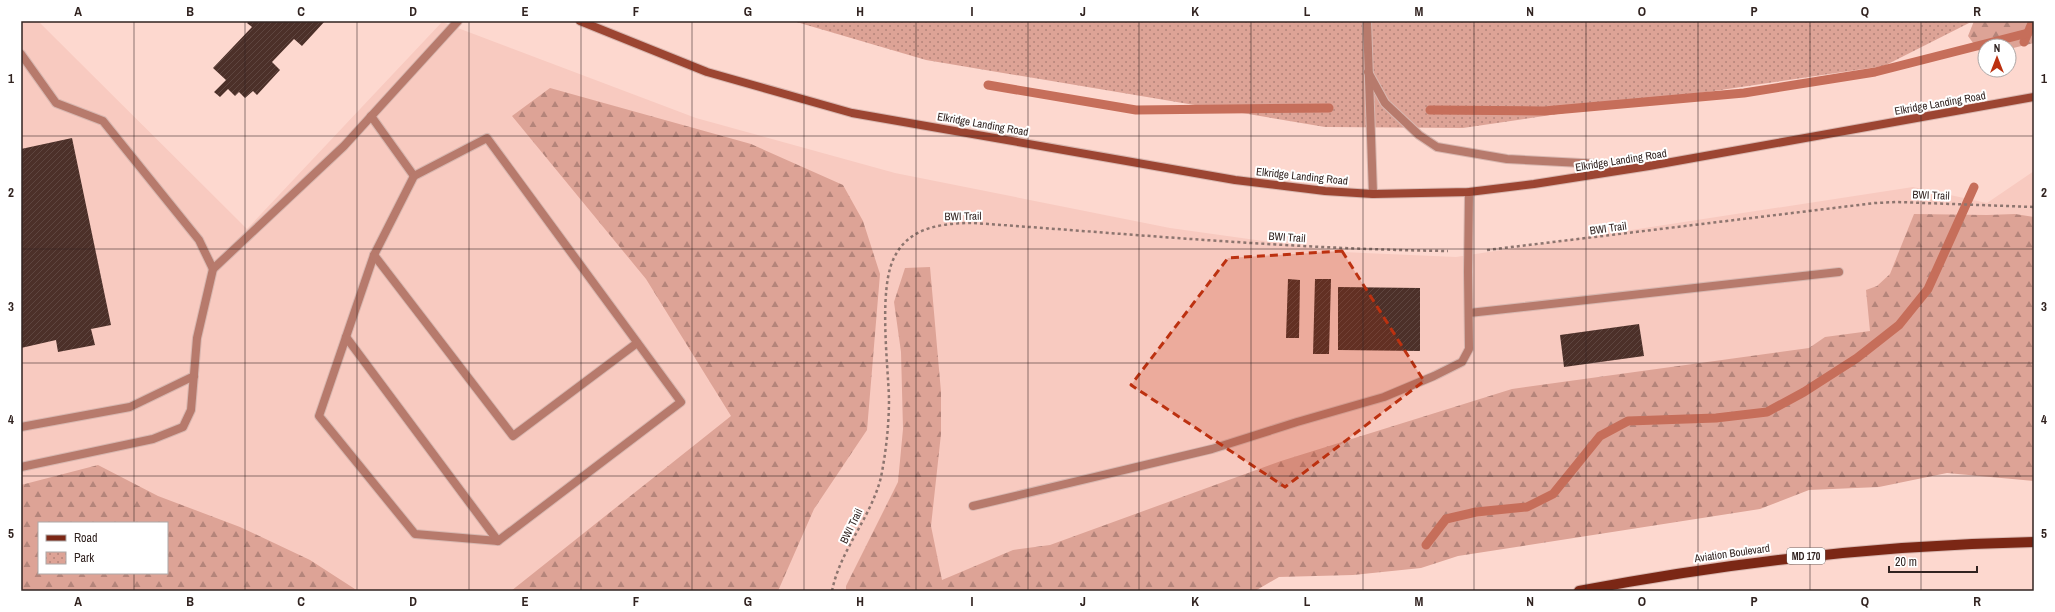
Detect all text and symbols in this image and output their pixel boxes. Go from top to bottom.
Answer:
text: A [74,3,82,20]
text: B [186,3,194,20]
text: C [297,3,305,20]
text: D [409,3,417,20]
text: E [521,3,529,20]
text: F [633,3,640,20]
text: G [744,3,752,20]
text: H [856,3,864,20]
text: I [971,3,974,20]
text: J [1080,3,1086,20]
text: K [1191,3,1199,20]
text: L [1304,3,1311,20]
text: M [1415,3,1424,20]
text: N [1526,3,1534,20]
text: O [1638,3,1646,20]
text: P [1750,3,1758,20]
text: Q [1861,3,1869,20]
text: R [1973,3,1981,20]
north arrow [1977,38,2017,78]
text: N [1994,41,2000,55]
text: 1 [8,70,14,87]
text: 1 [2041,70,2047,87]
street label: Elkridge Landing Road [1893,88,1987,118]
street label: Elkridge Landing Road [936,109,1030,139]
street label: Elkridge Landing Road [1574,146,1668,174]
street label: Elkridge Landing Road [1255,164,1349,188]
text: 2 [8,184,14,201]
text: 2 [2041,184,2047,201]
street label: BWI Trail [1912,187,1950,203]
street label: BWI Trail [944,209,982,223]
street label: BWI Trail [1589,218,1627,238]
street label: BWI Trail [1268,229,1306,245]
text: 3 [8,298,14,315]
text: 3 [2041,298,2047,315]
text: 4 [8,411,14,428]
text: 4 [2041,411,2047,428]
street label: BWI Trail [837,506,865,546]
legend [38,522,168,574]
text: 5 [8,525,14,542]
text: 5 [2041,525,2047,542]
text: Road [74,530,98,546]
street label: Aviation Boulevard [1692,541,1771,565]
road number: MD 170 [1787,548,1825,564]
scale bar [1889,548,1977,574]
text: Park [74,550,94,566]
text: 20 m [1895,554,1917,570]
text: A [74,593,82,610]
text: B [186,593,194,610]
text: C [297,593,305,610]
text: D [409,593,417,610]
text: E [521,593,529,610]
text: F [633,593,640,610]
text: G [744,593,752,610]
text: H [856,593,864,610]
text: I [971,593,974,610]
text: J [1080,593,1086,610]
text: K [1191,593,1199,610]
text: L [1304,593,1311,610]
text: M [1415,593,1424,610]
text: N [1526,593,1534,610]
text: O [1638,593,1646,610]
text: P [1750,593,1758,610]
text: Q [1861,593,1869,610]
text: R [1973,593,1981,610]

